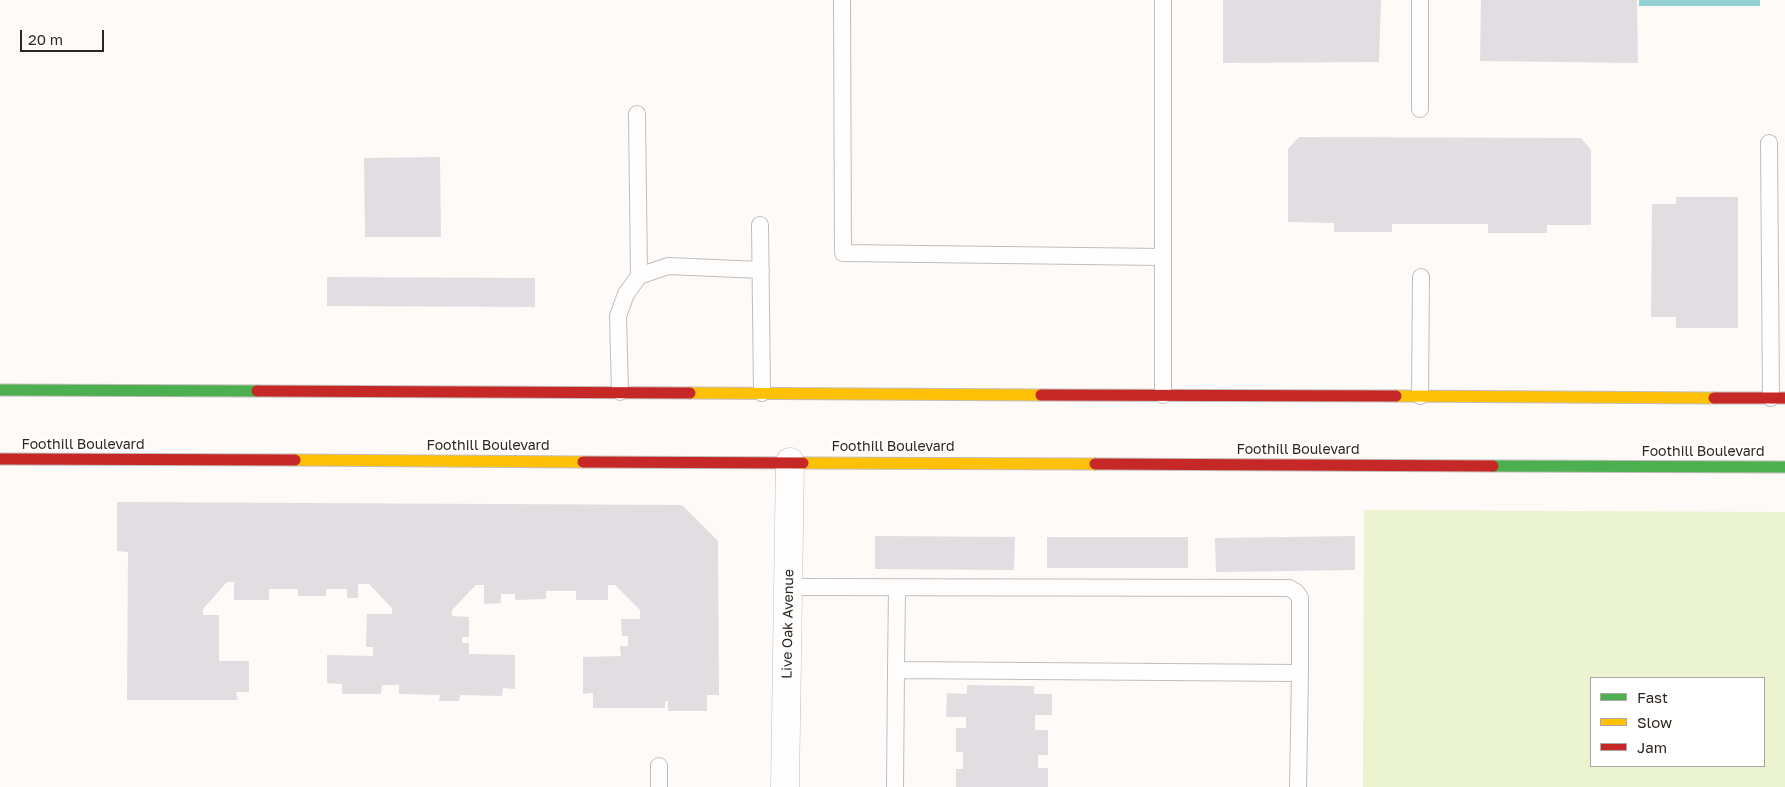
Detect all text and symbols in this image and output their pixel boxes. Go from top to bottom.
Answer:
scale bar [22,20,106,52]
text: 20 m [28,30,63,48]
street label: Foothill Boulevard [21,437,145,453]
street label: Foothill Boulevard [426,438,550,454]
street label: Foothill Boulevard [831,439,955,455]
street label: Foothill Boulevard [1236,442,1360,458]
street label: Foothill Boulevard [1641,444,1765,460]
street label: Live Oak Avenue [779,569,797,679]
legend [1590,677,1765,767]
text: Fast [1637,688,1668,706]
text: Slow [1637,713,1672,731]
text: Jam [1637,738,1667,756]

